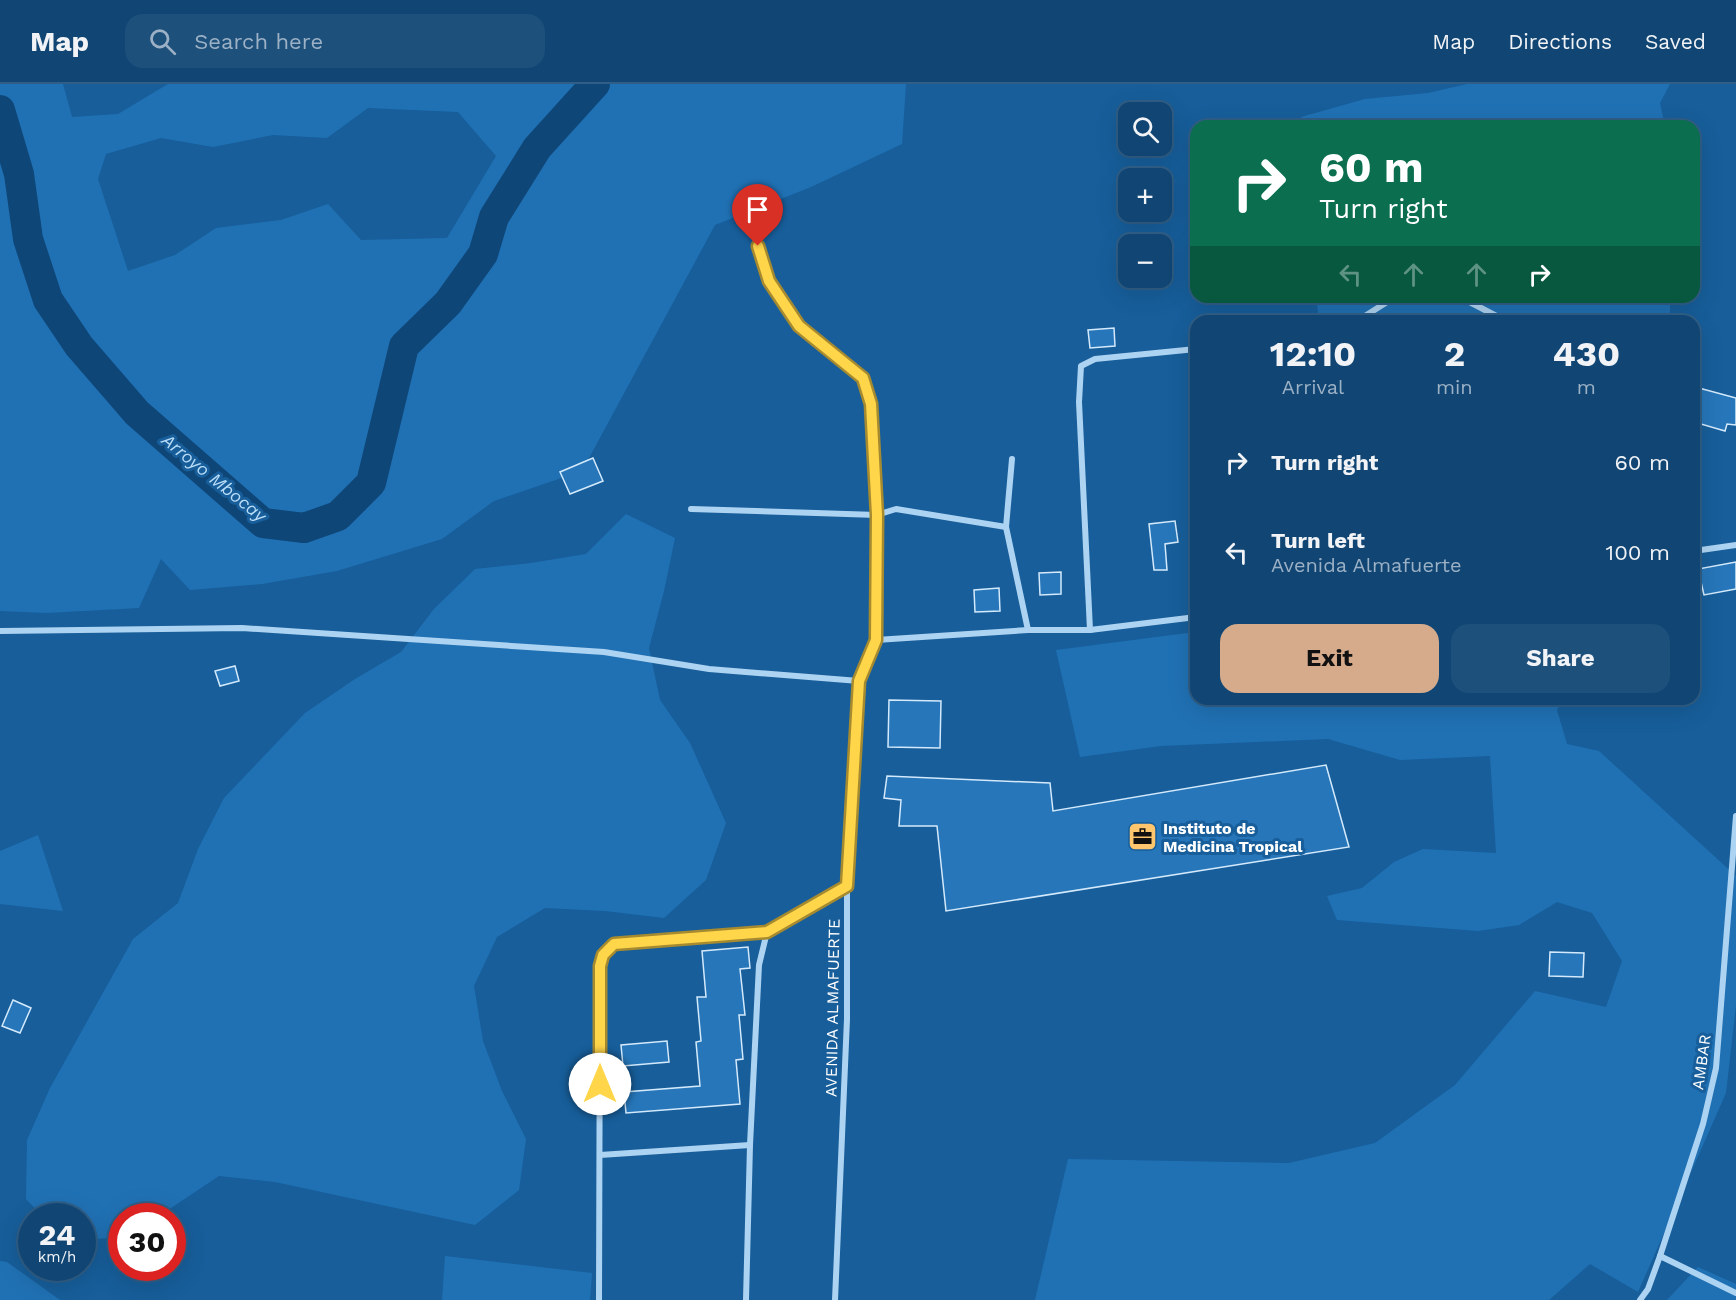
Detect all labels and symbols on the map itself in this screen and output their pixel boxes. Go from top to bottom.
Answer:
pin [732,184,783,246]
water label: Arroyo Mbocay [157,428,272,527]
place label: Instituto de Medicina Tropical [1163,819,1303,856]
office icon: Instituto de Medicina Tropical [1126,821,1158,853]
street label: AVENIDA ALMAFUERTE [821,919,844,1097]
street label: AMBAR [1688,1033,1715,1091]
position arrow [568,1052,632,1116]
speed limit sign: 30 [108,1203,186,1281]

